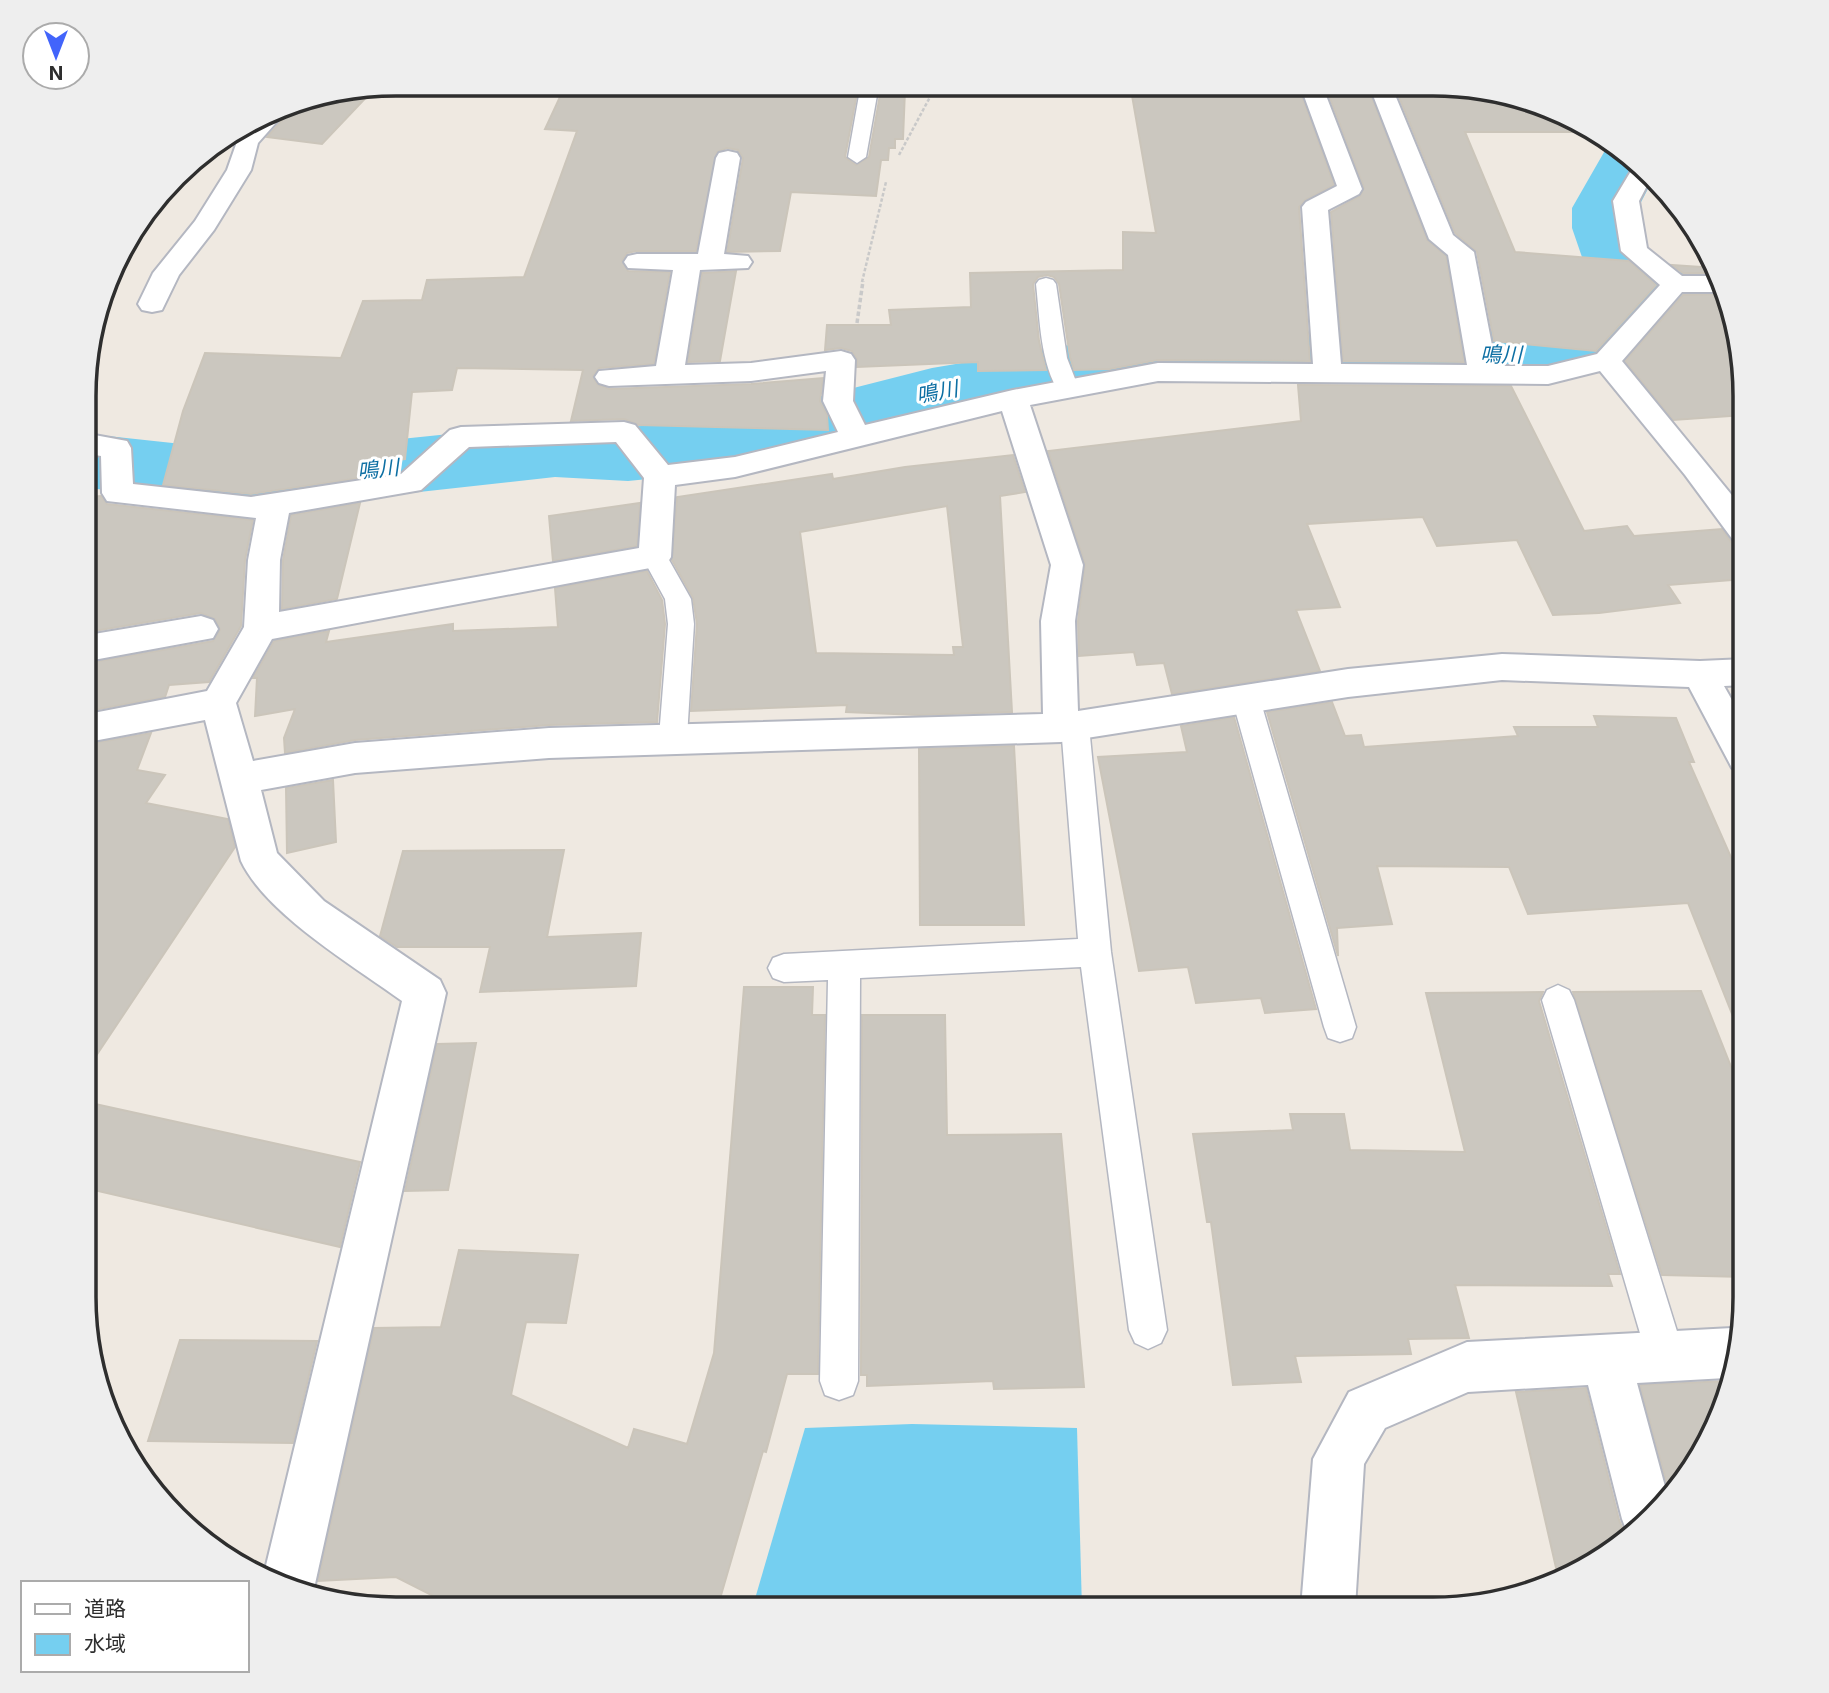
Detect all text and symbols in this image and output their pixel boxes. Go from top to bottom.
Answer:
north arrow [21,21,91,91]
text: N [49,61,63,84]
water label: 鳴川 [1480,342,1524,367]
water label: 鳴川 [914,375,962,408]
water label: 鳴川 [356,454,402,484]
legend [21,1581,248,1672]
text: 道路 [84,1596,126,1621]
text: 水域 [84,1631,126,1656]

